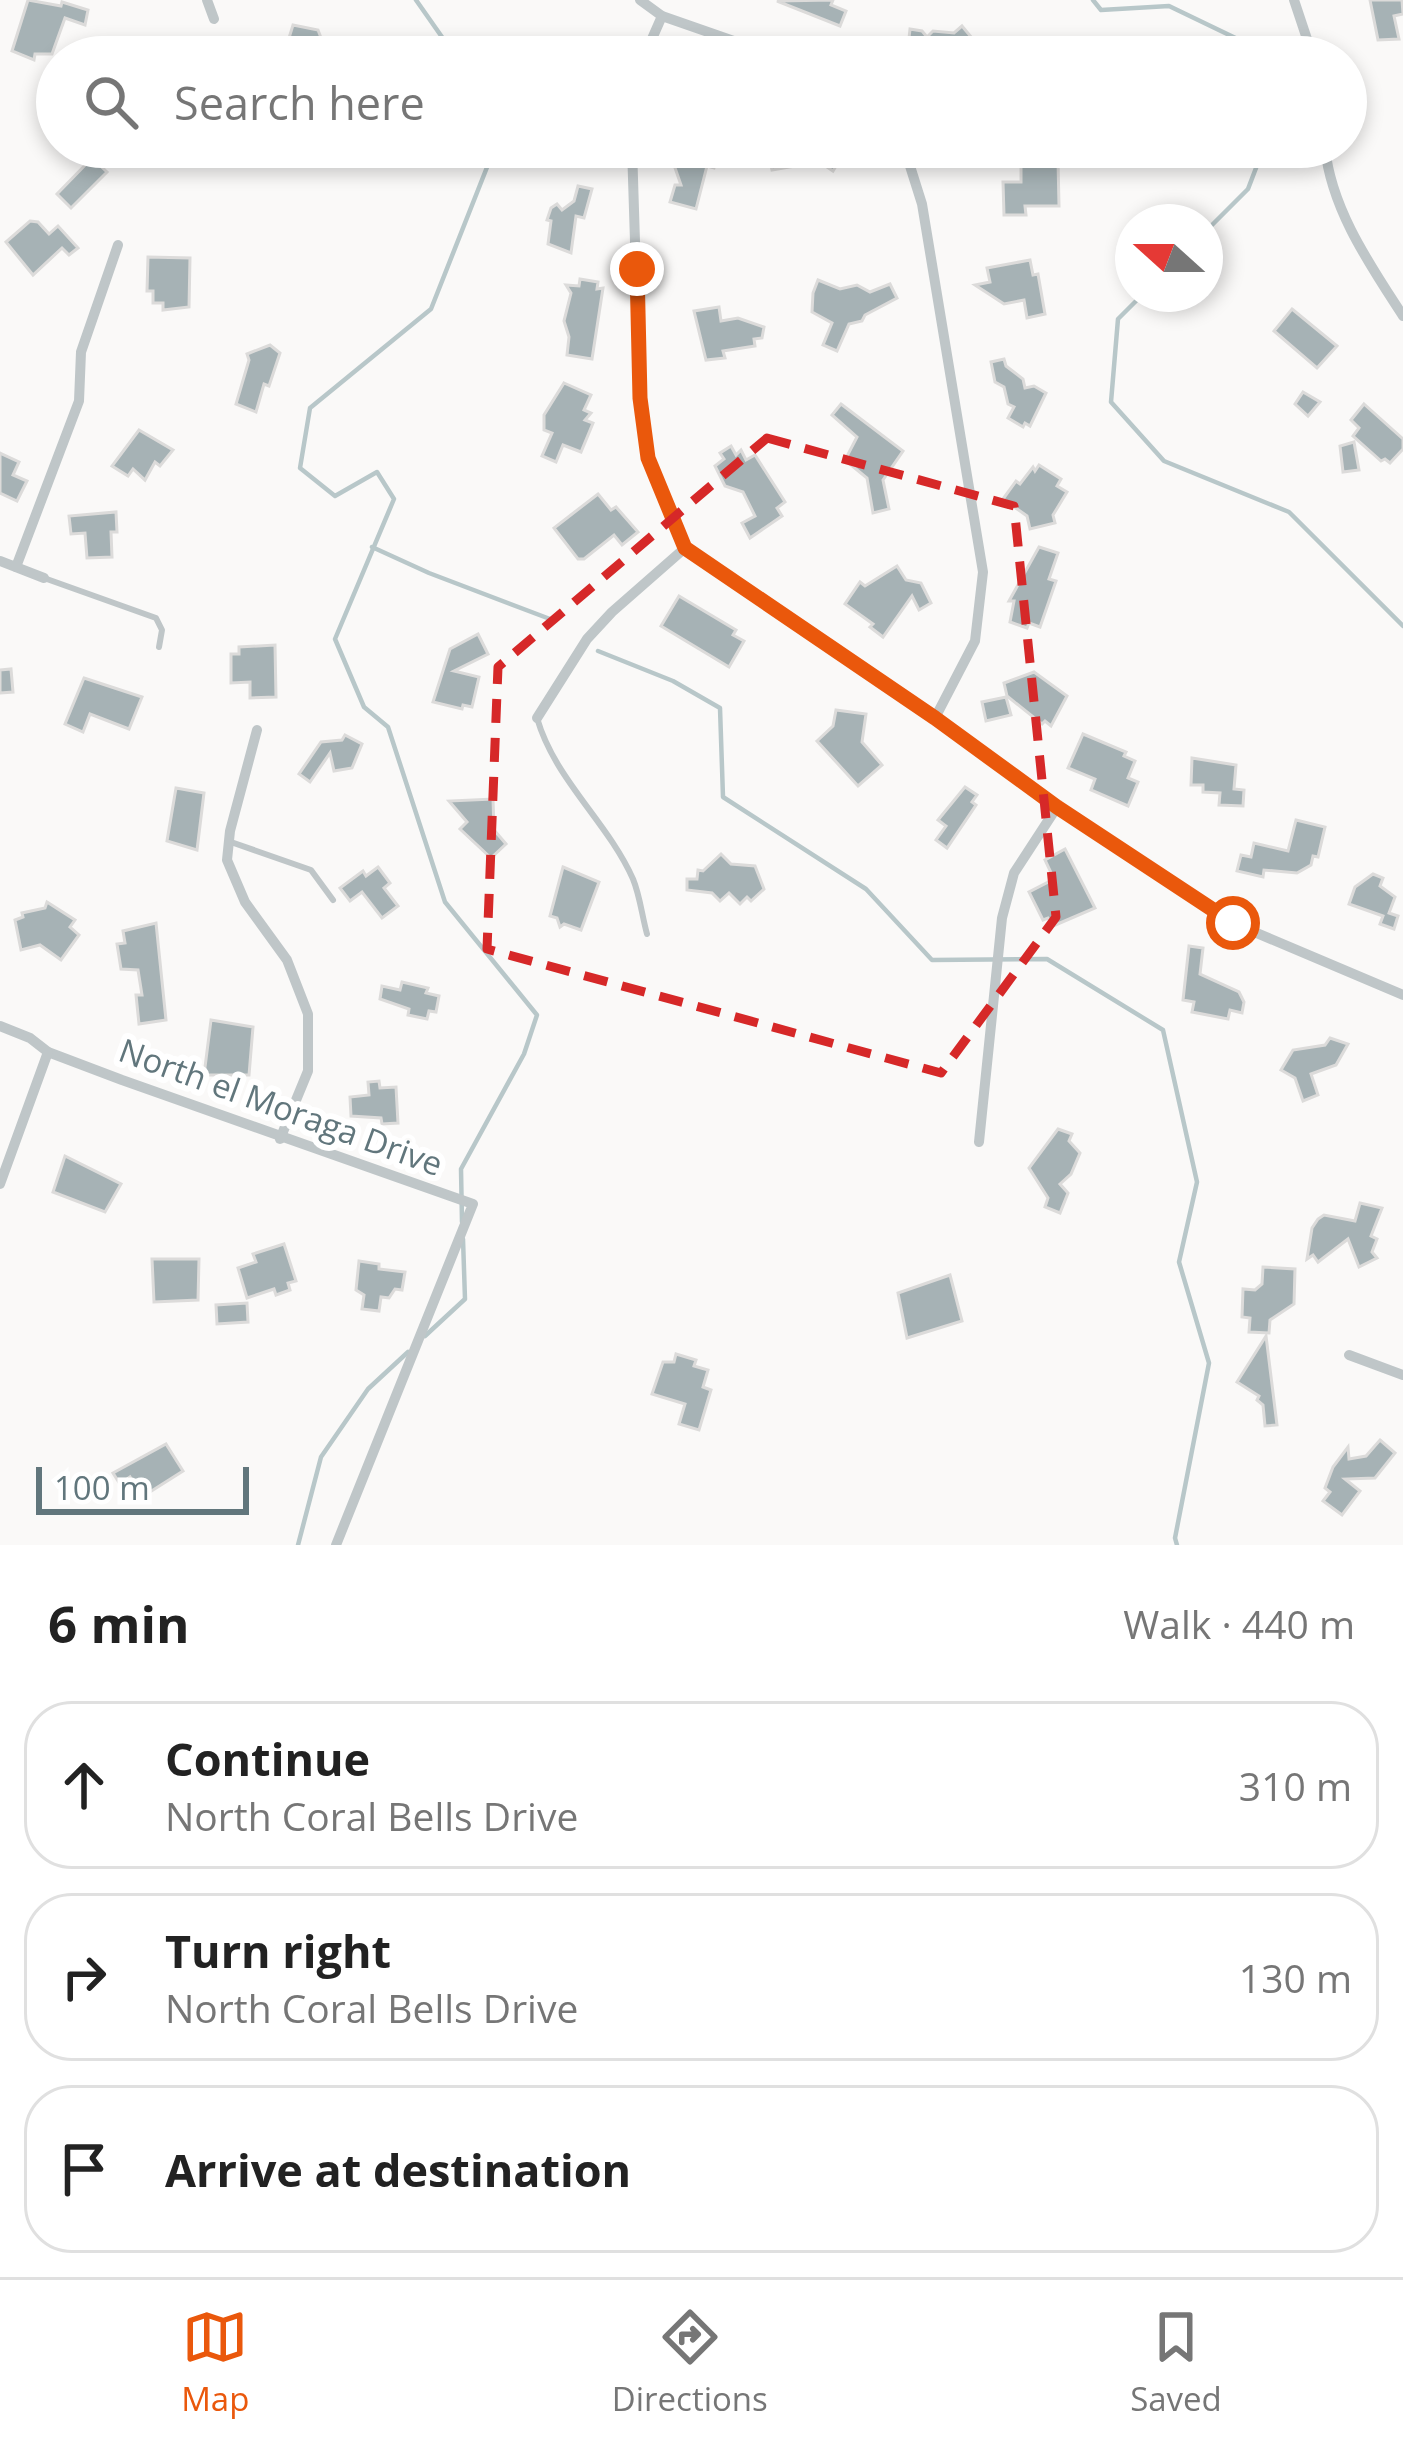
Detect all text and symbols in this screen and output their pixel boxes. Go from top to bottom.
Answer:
search box [36,36,1367,168]
icon: search [78,69,144,135]
text: Search here [174,72,425,133]
north arrow [1115,204,1223,312]
route end [610,242,664,296]
route start [1206,896,1260,950]
street label: North el Moraga Drive [113,1027,449,1186]
scale bar [36,1461,249,1514]
text: 100 m [54,1465,150,1510]
text: 6 min [48,1588,190,1658]
text: Walk · 440 m [1123,1597,1355,1650]
text: Continue [165,1728,370,1789]
icon: ahead [51,1752,117,1818]
text: 310 m [1239,1759,1352,1812]
text: North Coral Bells Drive [165,1789,578,1842]
text: Turn right [165,1920,391,1981]
icon: right [51,1944,117,2010]
text: 130 m [1239,1951,1352,2004]
text: North Coral Bells Drive [165,1981,578,2034]
icon: arrive [51,2136,117,2202]
text: Arrive at destination [165,2139,631,2200]
tab: Map [181,2304,249,2421]
tab: Directions [612,2304,768,2421]
tab: Saved [1130,2304,1222,2421]

